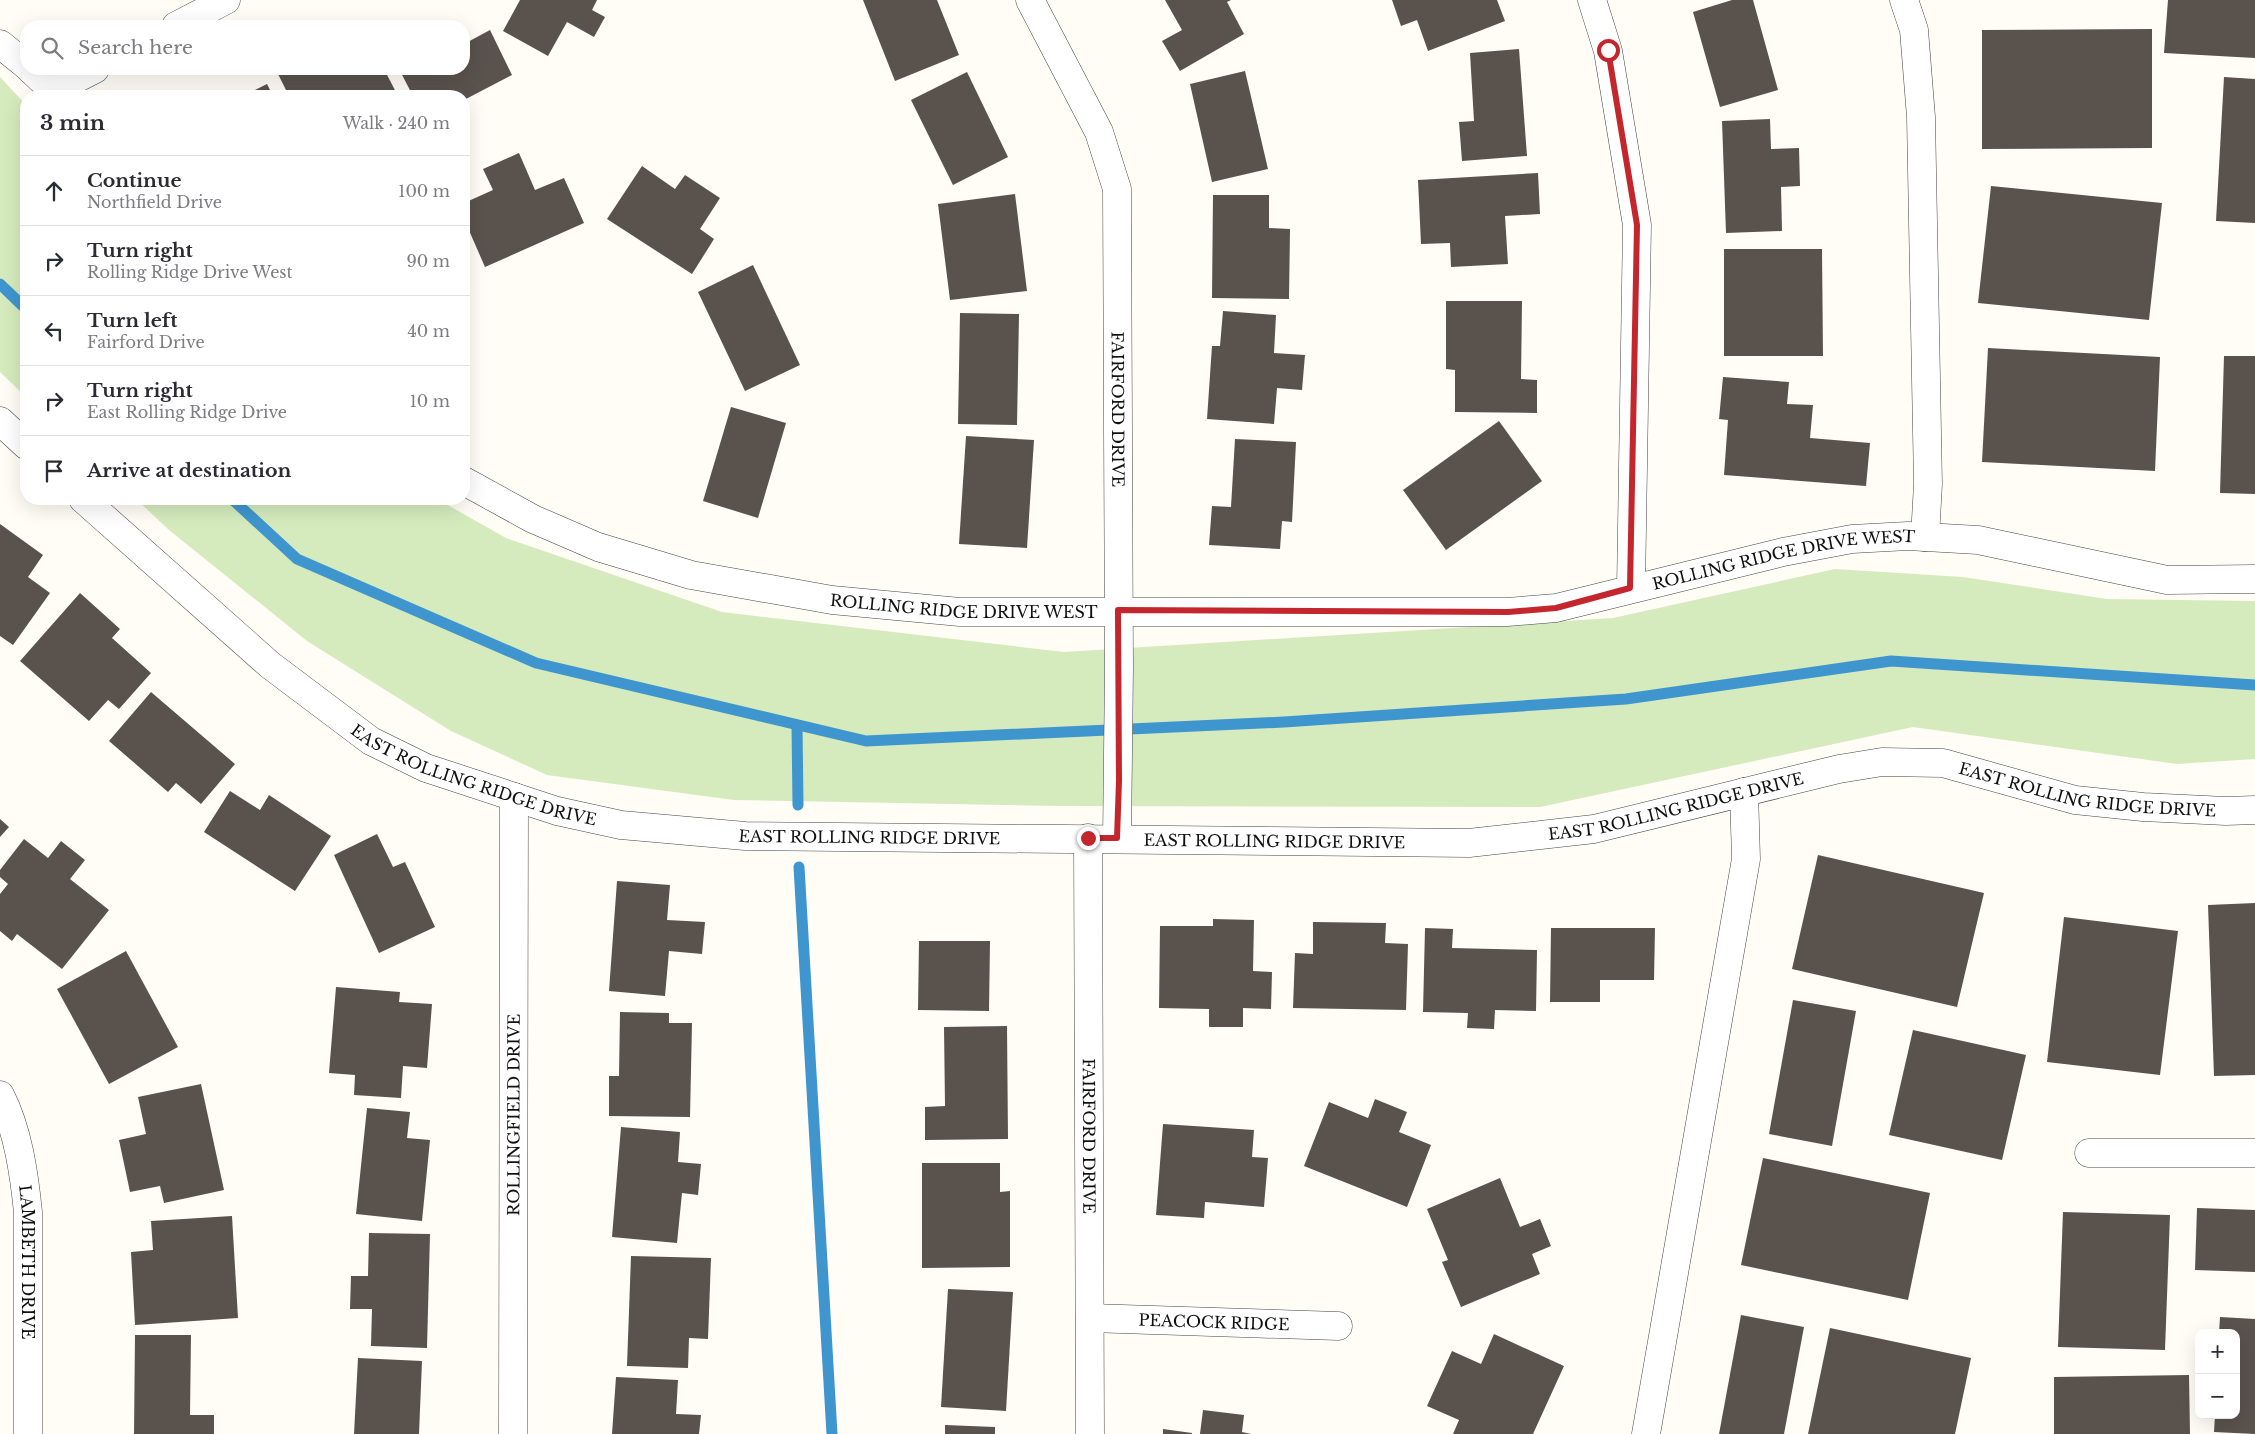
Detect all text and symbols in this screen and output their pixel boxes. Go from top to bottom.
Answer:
search box [20,20,470,75]
icon: search [38,34,66,62]
text: Search here [78,36,193,59]
route start [1597,39,1620,62]
text: 3 min [40,110,105,136]
text: Walk · 240 m [343,113,450,133]
text: Continue [87,169,182,192]
icon: ahead [40,177,68,205]
text: 100 m [398,181,450,201]
text: Northfield Drive [87,192,222,212]
text: Turn right [87,239,193,262]
icon: right [40,247,68,275]
text: 90 m [407,251,450,271]
text: Rolling Ridge Drive West [87,262,293,282]
text: Turn left [87,309,178,332]
icon: left [40,317,68,345]
text: 40 m [407,321,450,341]
street label: FAIRFORD DRIVE [1108,331,1128,487]
text: Fairford Drive [87,332,205,352]
text: Turn right [87,379,193,402]
icon: right [40,387,68,415]
text: 10 m [410,391,450,411]
text: East Rolling Ridge Drive [87,402,287,422]
icon: arrive [40,457,68,485]
text: Arrive at destination [87,459,291,482]
street label: ROLLING RIDGE DRIVE WEST [1650,526,1916,594]
street label: ROLLING RIDGE DRIVE WEST [829,590,1098,623]
street label: EAST ROLLING RIDGE DRIVE [347,720,598,829]
street label: EAST ROLLING RIDGE DRIVE [1957,758,2217,821]
street label: EAST ROLLING RIDGE DRIVE [1547,768,1806,844]
street label: EAST ROLLING RIDGE DRIVE [738,825,1000,848]
route end [1077,827,1100,850]
street label: EAST ROLLING RIDGE DRIVE [1143,830,1405,852]
street label: ROLLINGFIELD DRIVE [503,1014,524,1216]
street label: FAIRFORD DRIVE [1079,1058,1099,1214]
street label: LAMBETH DRIVE [15,1184,38,1339]
street label: PEACOCK RIDGE [1138,1310,1290,1334]
map controls [2195,1329,2240,1419]
button: + [2195,1329,2240,1374]
button: − [2195,1374,2240,1419]

